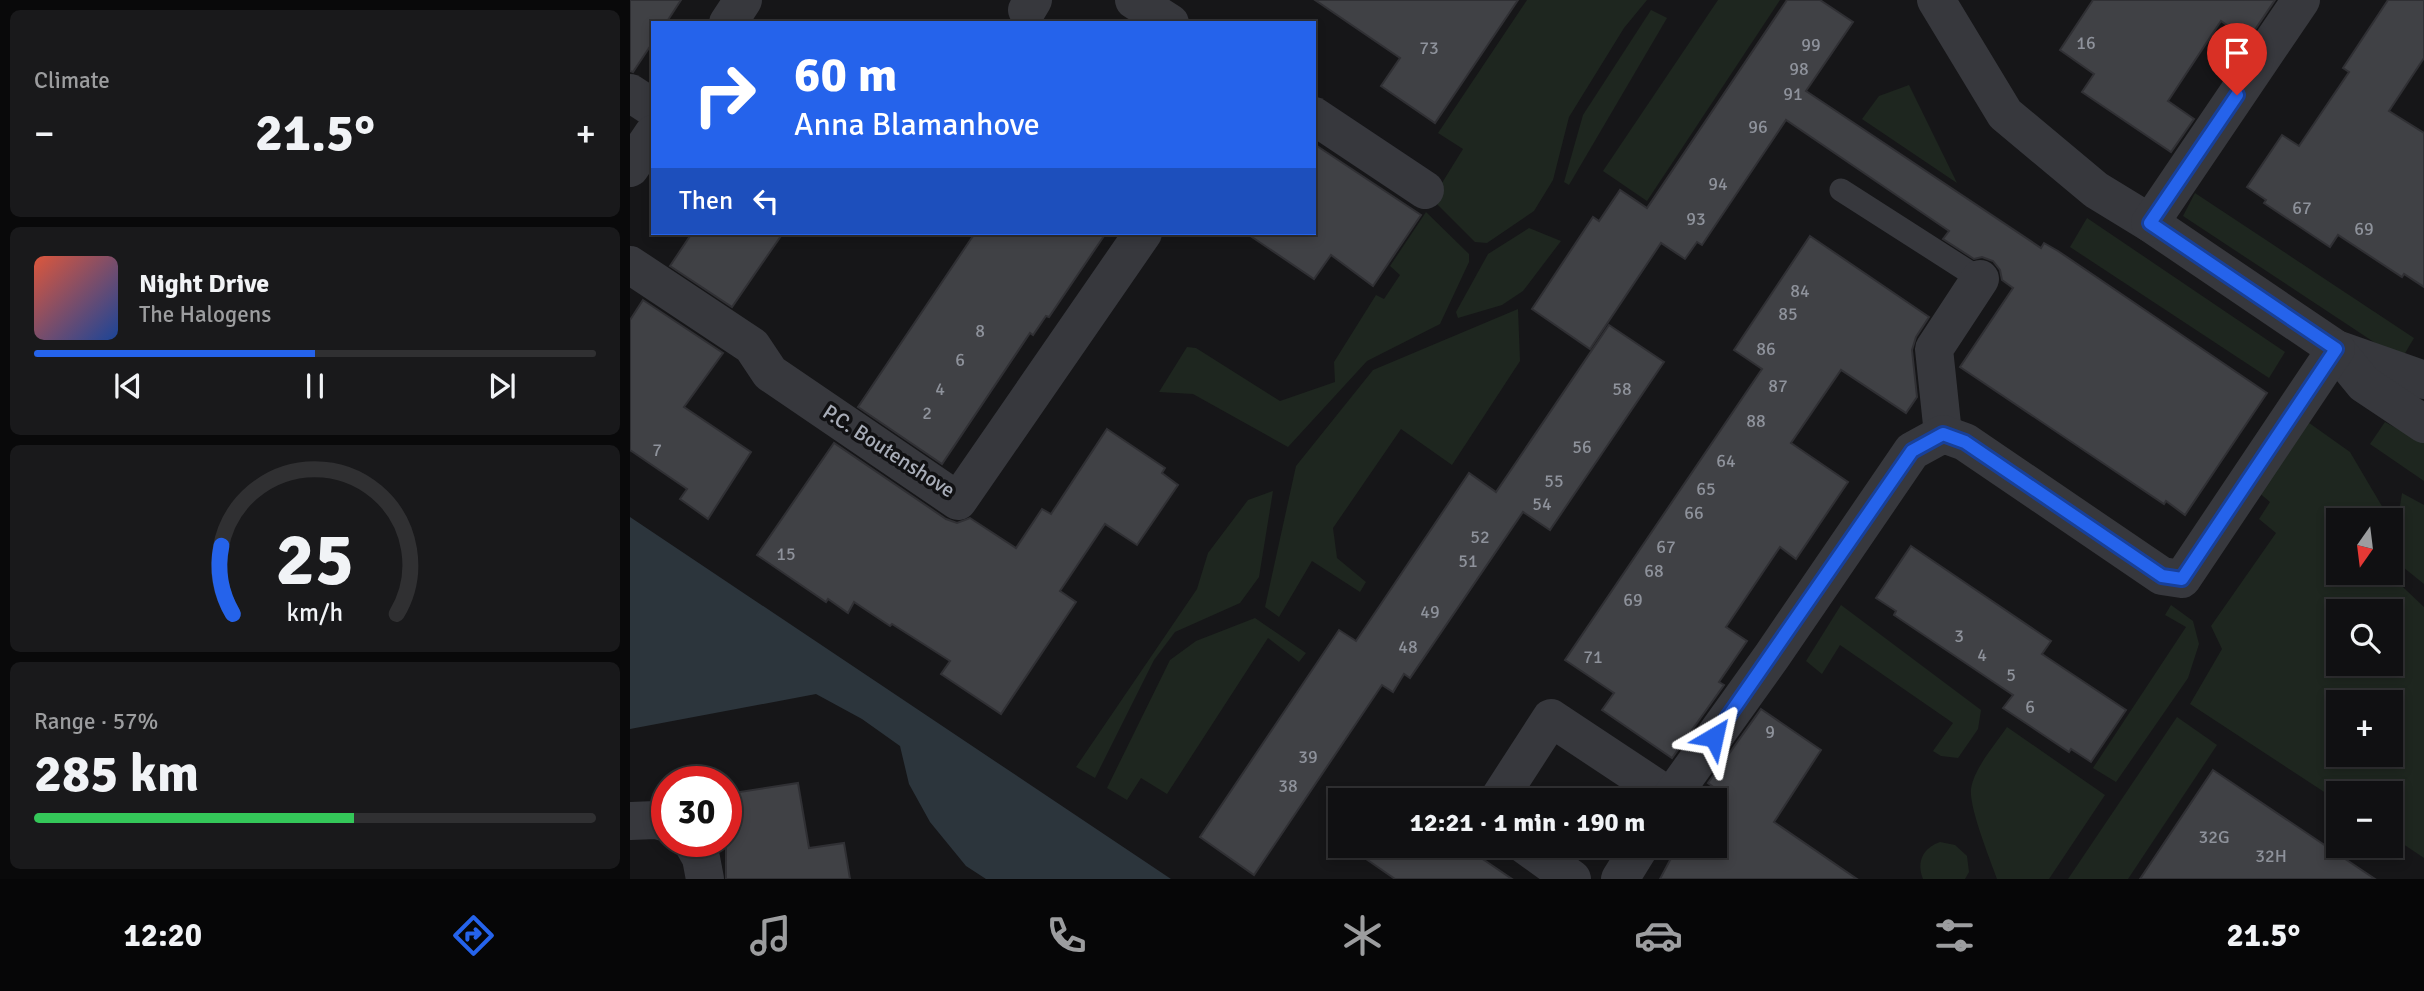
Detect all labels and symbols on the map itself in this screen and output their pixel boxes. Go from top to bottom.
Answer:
pin [2207,23,2267,95]
house number: 16 [2076,32,2096,54]
house number: 99 [1801,34,1821,56]
house number: 73 [1419,37,1439,59]
house number: 98 [1789,58,1809,80]
house number: 91 [1783,83,1803,105]
house number: 96 [1748,116,1768,138]
house number: 94 [1708,173,1728,195]
house number: 67 [2292,197,2312,219]
house number: 93 [1686,208,1706,230]
house number: 69 [2354,218,2374,240]
house number: 84 [1790,280,1810,302]
house number: 85 [1778,303,1798,325]
house number: 8 [975,320,985,342]
house number: 86 [1756,338,1776,360]
house number: 6 [955,349,965,371]
house number: 87 [1768,375,1788,397]
house number: 4 [935,378,945,400]
house number: 58 [1612,378,1632,400]
street label: P.C. Boutenshove [818,399,960,503]
house number: 2 [922,402,932,424]
house number: 88 [1746,410,1766,432]
house number: 56 [1572,436,1592,458]
house number: 7 [652,439,662,461]
house number: 64 [1716,450,1736,472]
house number: 55 [1544,470,1564,492]
house number: 65 [1696,478,1716,500]
house number: 54 [1532,493,1552,515]
house number: 66 [1684,502,1704,524]
north arrow [2326,508,2403,584]
house number: 52 [1470,526,1490,548]
house number: 67 [1656,536,1676,558]
house number: 15 [776,543,796,565]
house number: 51 [1458,550,1478,572]
house number: 68 [1644,560,1664,582]
house number: 69 [1623,589,1643,611]
house number: 49 [1420,601,1440,623]
house number: 3 [1954,625,1964,647]
house number: 48 [1398,636,1418,658]
house number: 4 [1977,644,1987,666]
house number: 71 [1583,646,1603,668]
house number: 5 [2006,664,2016,686]
house number: 6 [2025,696,2035,718]
position arrow [1677,700,1751,774]
house number: 9 [1765,721,1775,743]
house number: 39 [1298,746,1318,768]
speed limit sign: 30 [651,766,742,857]
house number: 38 [1278,775,1298,797]
house number: 32G [2198,826,2230,848]
house number: 32H [2255,845,2287,867]

